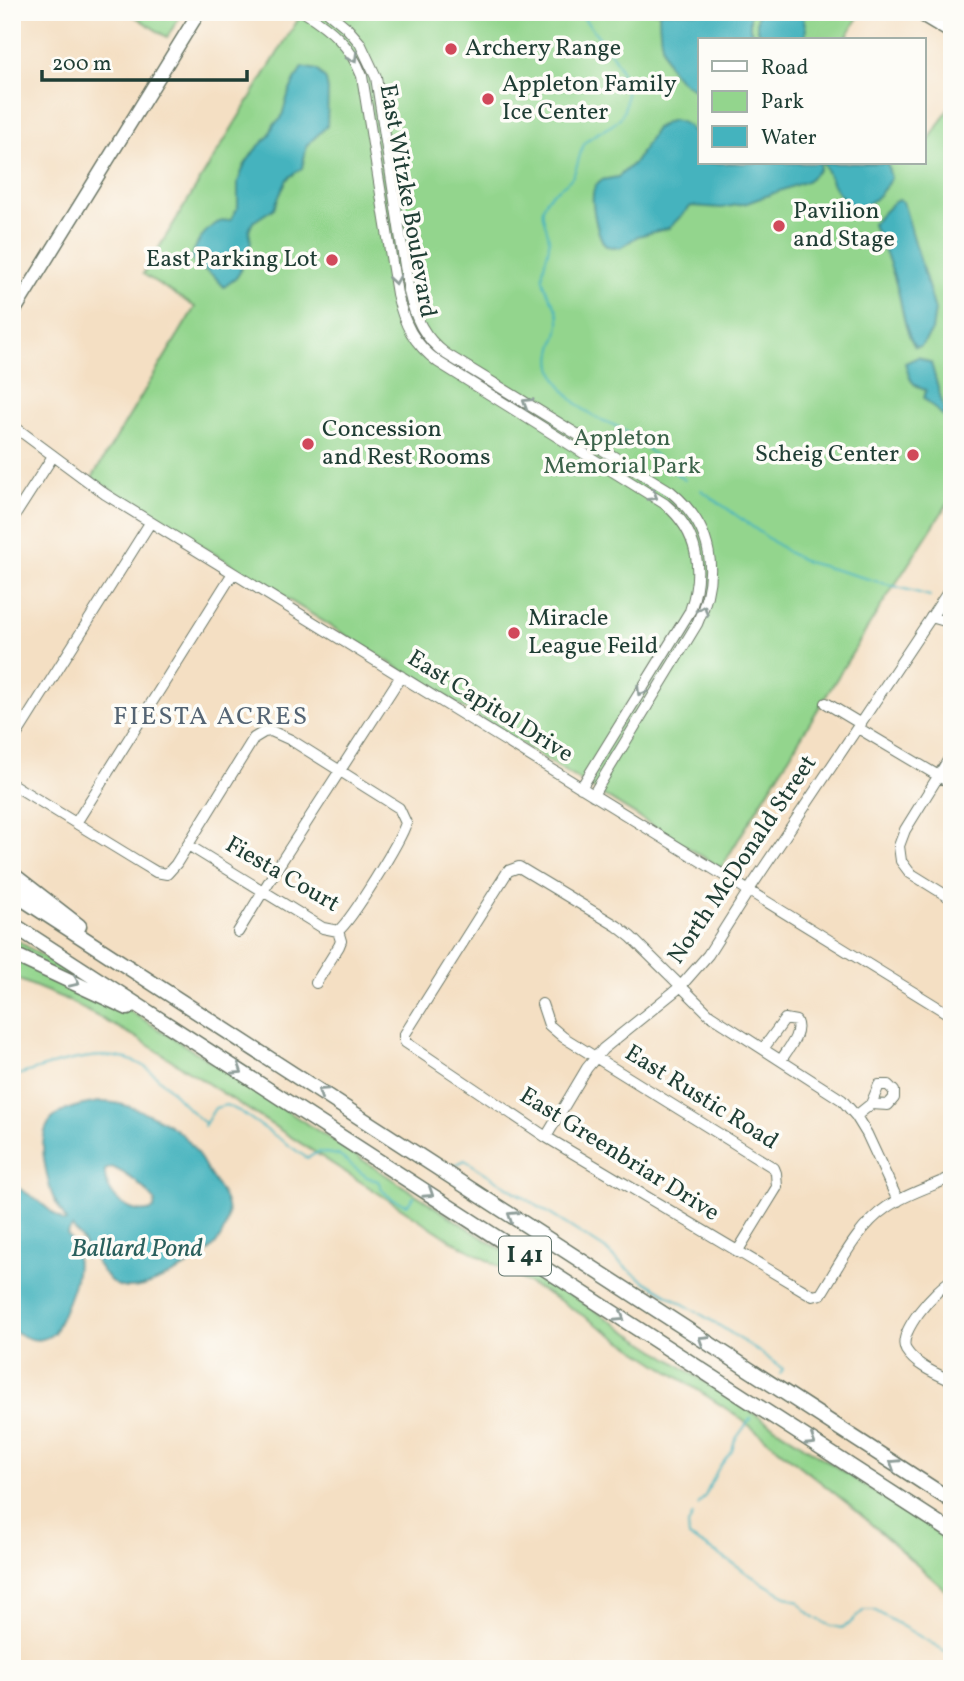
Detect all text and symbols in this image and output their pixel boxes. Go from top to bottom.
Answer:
place label: Archery Range [465,32,621,66]
scale bar [42,38,247,82]
legend [698,38,926,164]
marker: Archery Range [443,41,459,57]
text: 200 m [52,50,112,79]
one-way arrow [345,50,358,63]
text: Road [761,54,808,83]
place label: Appleton Family Ice Center [502,68,677,130]
street label: East Witzke Boulevard [370,81,444,321]
text: Park [761,88,804,117]
marker: Appleton Family Ice Center [480,91,496,107]
text: Water [761,124,817,153]
place label: Pavilion and Stage [793,195,895,257]
marker: Pavilion and Stage [771,218,787,234]
place label: East Parking Lot [146,243,318,277]
marker: East Parking Lot [324,252,340,268]
one-way arrow [387,274,402,286]
one-way arrow [522,399,535,412]
place label: Concession and Rest Rooms [322,413,490,475]
park label: Appleton Memorial Park [543,422,701,484]
marker: Concession and Rest Rooms [300,436,316,452]
place label: Scheig Center [755,438,899,472]
marker: Scheig Center [905,447,921,463]
one-way arrow [646,488,659,501]
place label: Miracle League Feild [528,602,658,664]
one-way arrow [694,605,708,617]
marker: Miracle League Feild [506,625,522,641]
street label: East Capitol Drive [401,642,579,772]
one-way arrow [636,684,649,697]
district label: FIESTA ACRES [113,699,309,735]
street label: North McDonald Street [660,749,826,971]
street label: Fiesta Court [218,828,346,922]
one-way arrow [68,974,80,988]
street label: East Rustic Road [618,1037,784,1159]
one-way arrow [230,1062,243,1075]
street label: East Greenbriar Drive [512,1080,726,1230]
one-way arrow [317,1088,330,1101]
one-way arrow [421,1185,434,1198]
one-way arrow [507,1212,520,1225]
water label: Ballard Pond [71,1231,203,1267]
road number: I 41 [499,1236,551,1275]
one-way arrow [612,1309,625,1322]
one-way arrow [698,1335,711,1348]
one-way arrow [803,1432,816,1445]
one-way arrow [889,1459,902,1472]

